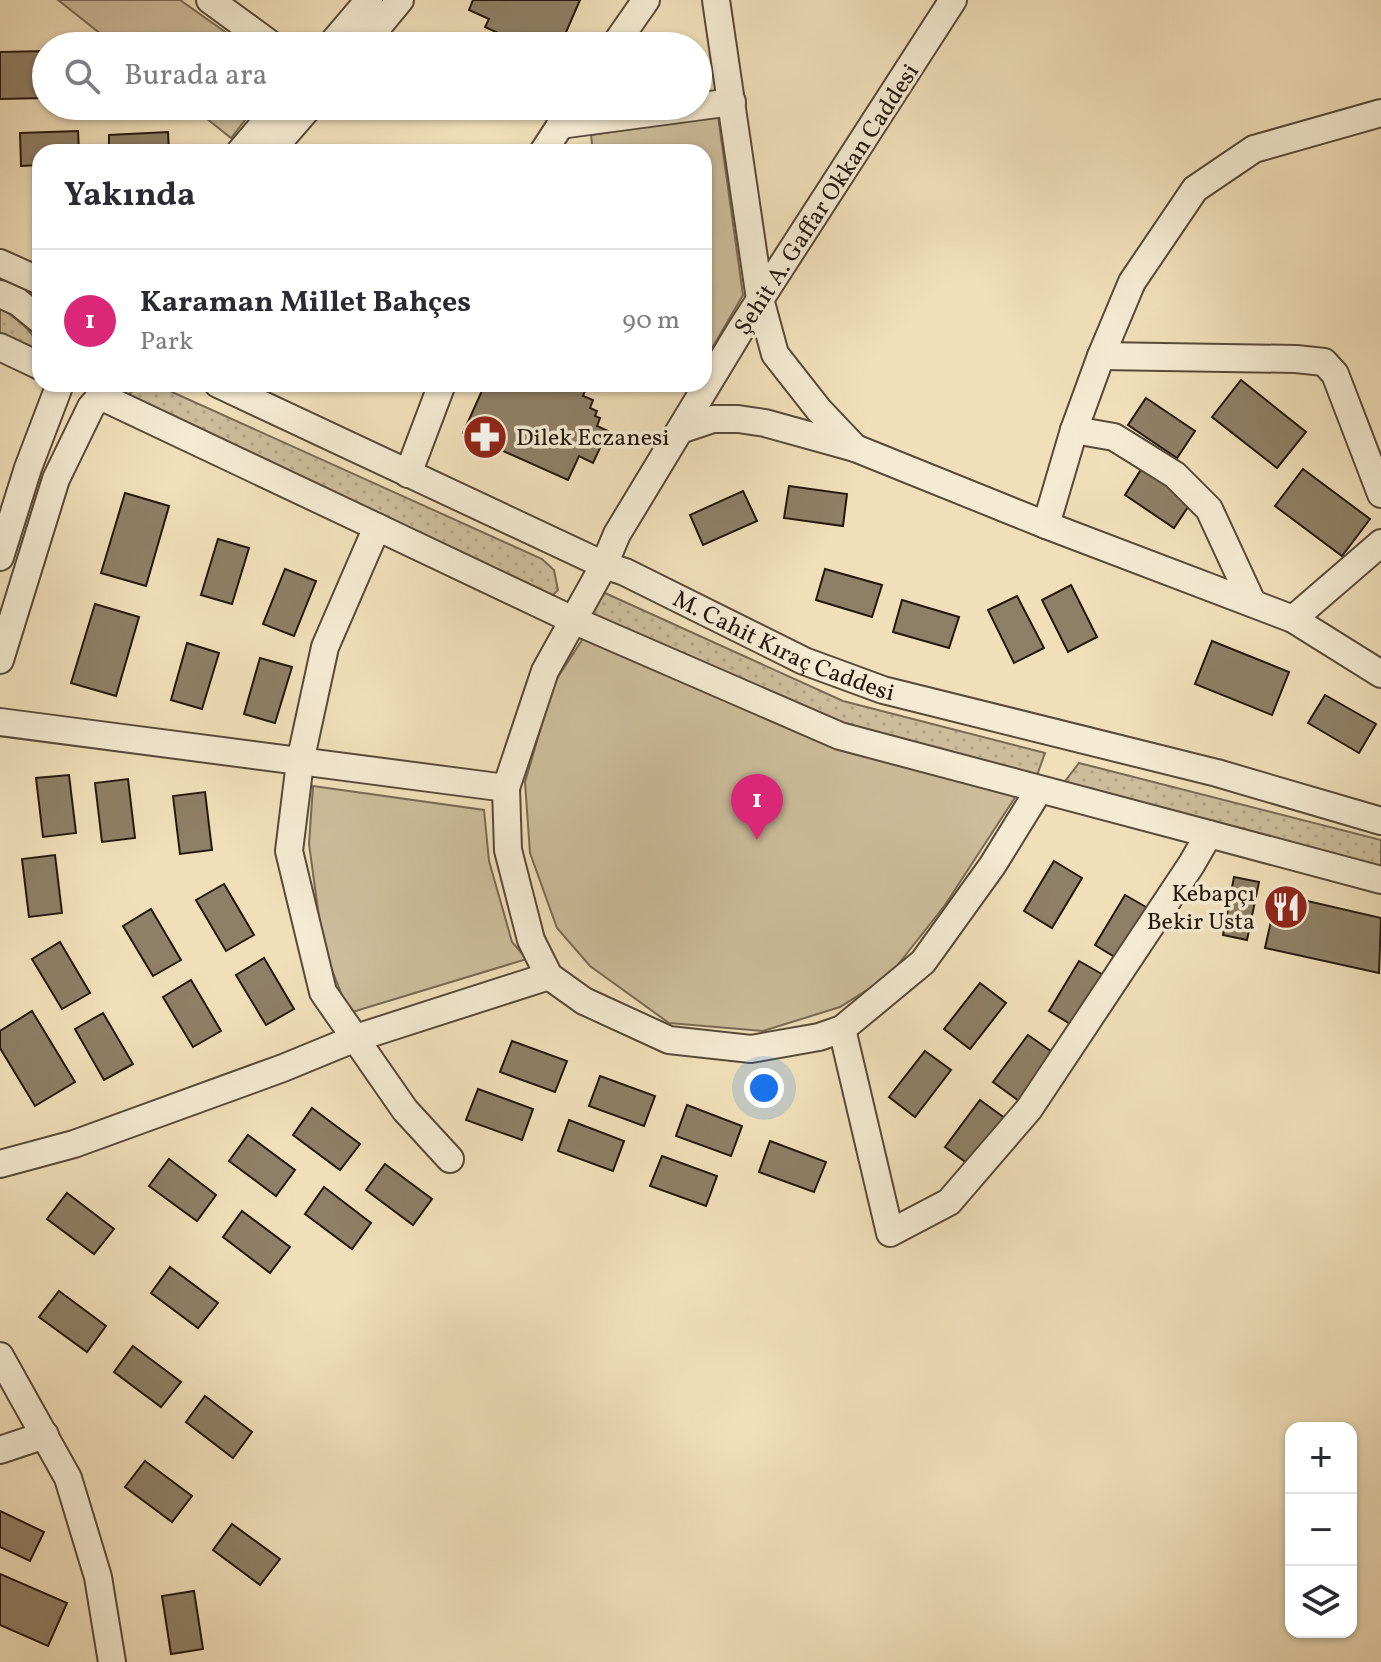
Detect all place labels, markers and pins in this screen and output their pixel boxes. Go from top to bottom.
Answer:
pharmacy icon: Dilek Eczanesi [461,413,509,461]
place label: Dilek Eczanesi [516,422,670,456]
pin: 1 [731,774,783,840]
place label: Kebapçı Bekir Usta [1147,878,1255,940]
restaurant icon: Kebapçı Bekir Usta [1262,883,1310,931]

